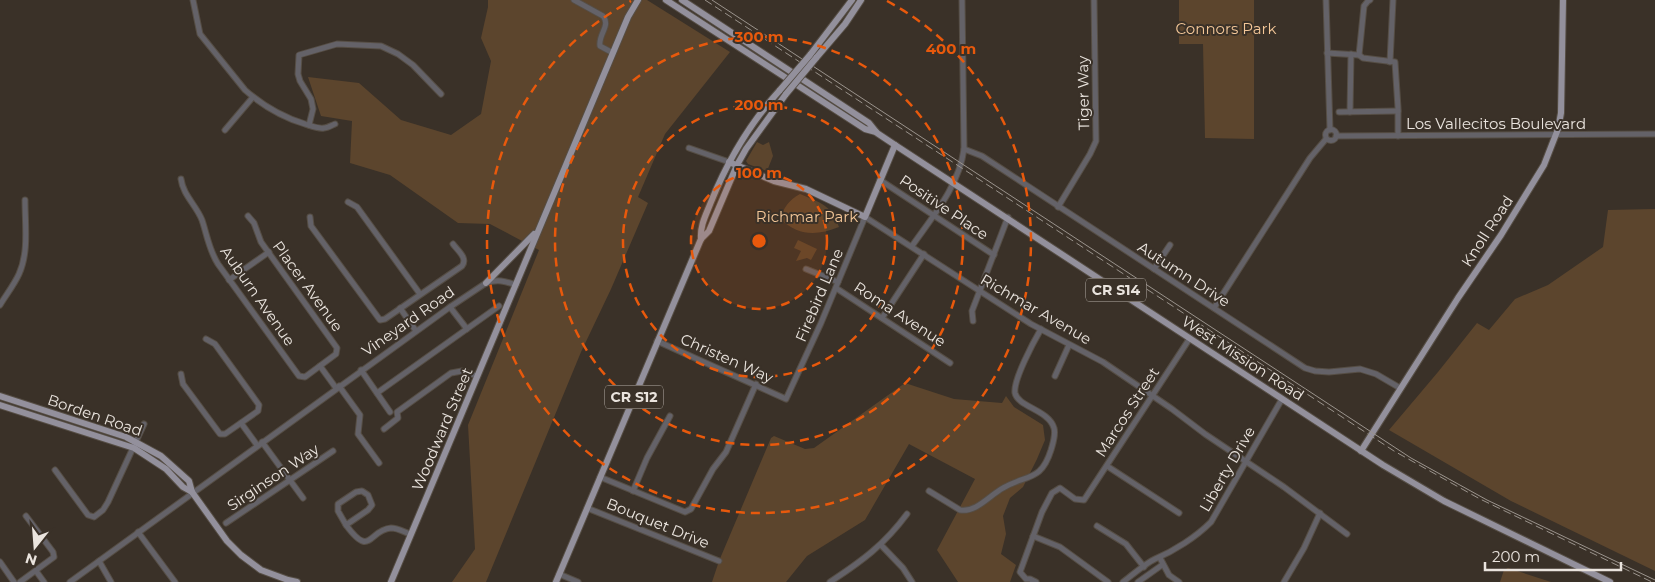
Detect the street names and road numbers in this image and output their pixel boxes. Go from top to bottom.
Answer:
street label: Tiger Way [1073,55,1093,130]
street label: Los Vallecitos Boulevard [1406,114,1586,133]
street label: Positive Place [896,170,992,244]
street label: Knoll Road [1457,192,1517,270]
street label: Placer Avenue [269,237,347,335]
street label: Autumn Drive [1134,237,1234,311]
street label: Auburn Avenue [217,242,299,350]
street label: Firebird Lane [791,246,847,344]
street label: Richmar Avenue [977,270,1095,348]
street label: Roma Avenue [851,277,949,351]
road number: CR S14 [1086,278,1146,302]
street label: Vineyard Road [358,282,458,360]
street label: West Mission Road [1178,311,1308,405]
street label: Christen Way [678,329,777,387]
street label: Marcos Street [1091,363,1163,461]
street label: Woodward Street [407,365,477,493]
road number: CR S12 [605,386,663,408]
street label: Borden Road [45,390,145,440]
street label: Liberty Drive [1195,423,1259,515]
street label: Sirginson Way [223,439,323,515]
street label: Bouquet Drive [604,494,712,552]

